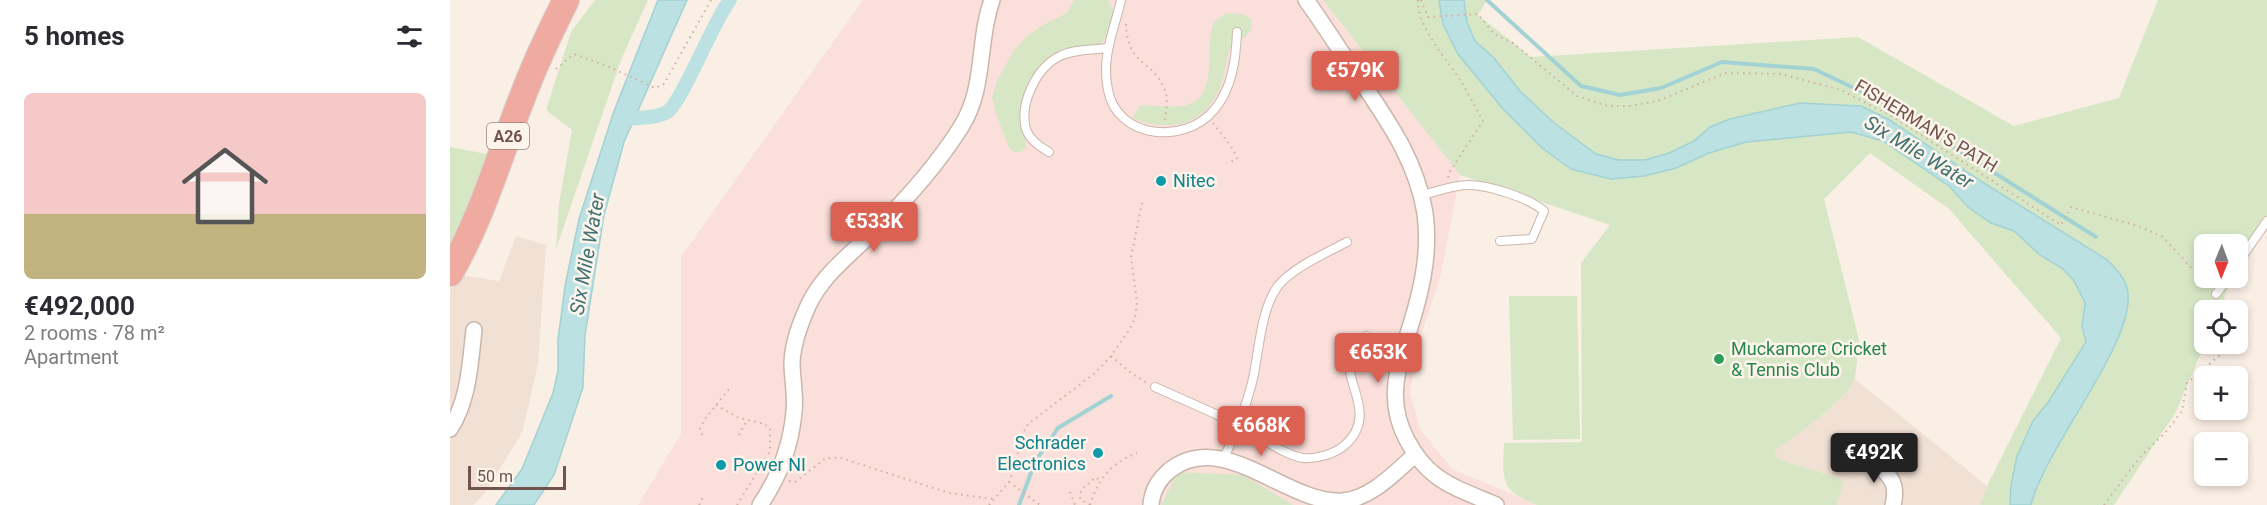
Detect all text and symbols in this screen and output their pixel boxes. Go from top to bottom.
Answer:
icon: filters [393,20,426,53]
text: 5 homes [24,21,125,51]
pin: €579K [1313,51,1397,102]
text: €579K [1326,58,1384,82]
street label: FISHERMAN'S PATH [1851,75,2001,176]
water label: Six Mile Water [1860,110,1979,195]
road number: A26 [487,123,529,149]
icon: home [171,132,279,240]
place label: Nitec [1173,170,1215,191]
marker: Nitec [1154,174,1168,188]
water label: Six Mile Water [565,190,610,317]
pin: €533K [832,202,916,253]
text: €533K [845,209,903,233]
north arrow [2194,234,2248,288]
map controls [2194,234,2248,486]
text: €492,000 [24,291,135,321]
button: locate [2194,300,2248,354]
text: 2 rooms · 78 m² [24,321,165,345]
pin: €653K [1336,333,1420,384]
place label: Muckamore Cricket & Tennis Club [1731,338,1887,380]
text: €653K [1349,340,1407,364]
text: Apartment [24,345,119,369]
marker: Muckamore Cricket & Tennis Club [1712,352,1726,366]
button: + [2194,366,2248,420]
pin: €668K [1219,406,1303,457]
text: €668K [1232,413,1290,437]
place label: Schrader Electronics [997,432,1086,474]
button: − [2194,432,2248,486]
pin: €492K [1832,433,1916,484]
text: €492K [1845,440,1903,464]
marker: Schrader Electronics [1091,446,1105,460]
place label: Power NI [733,454,806,475]
marker: Power NI [714,458,728,472]
scale bar [468,463,566,490]
text: 50 m [477,467,513,486]

